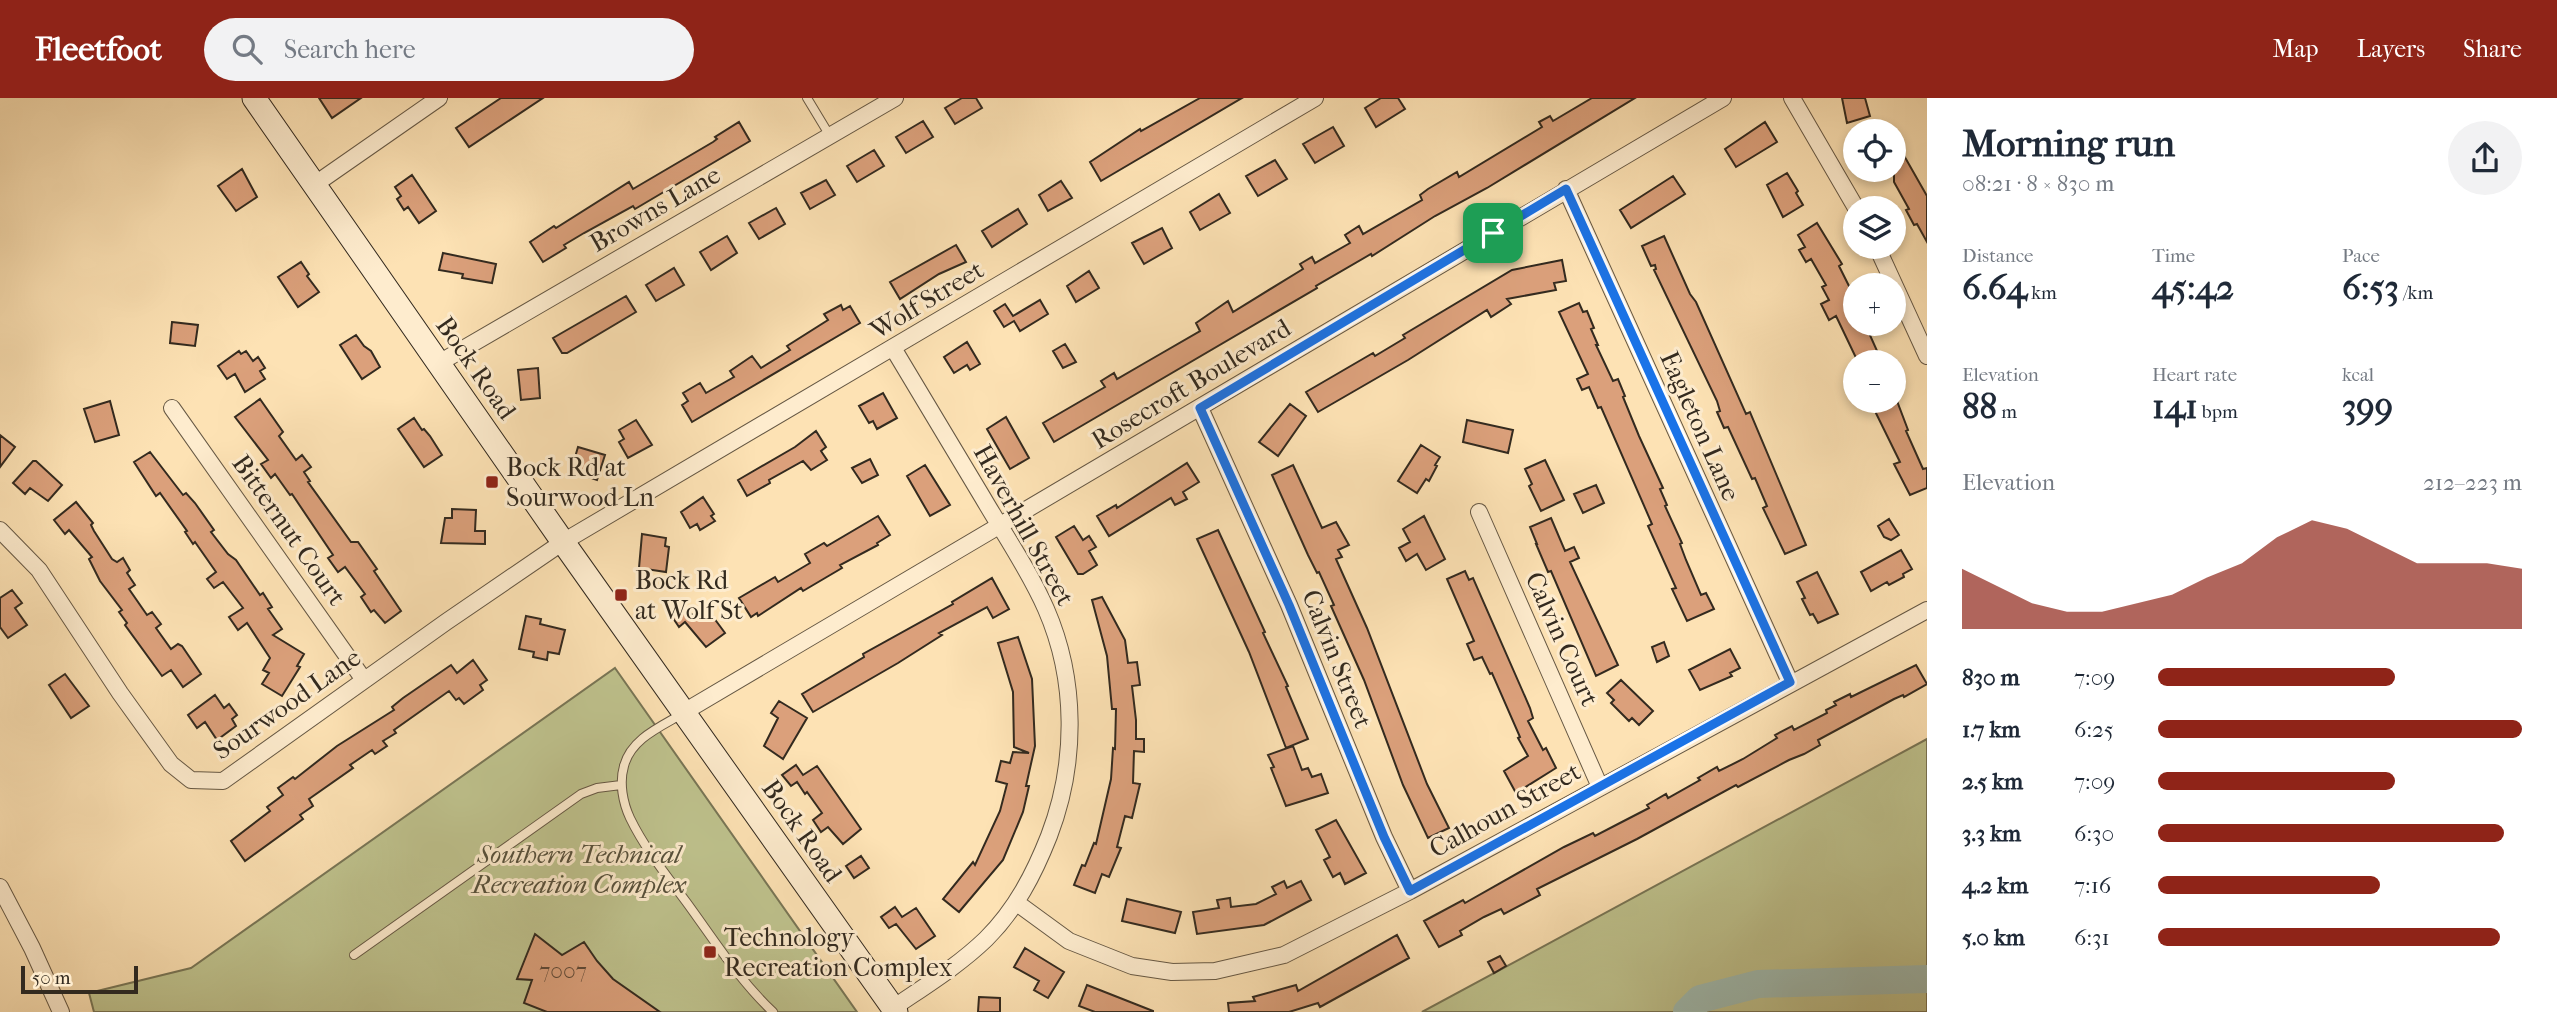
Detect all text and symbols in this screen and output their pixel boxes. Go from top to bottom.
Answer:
search box [204,18,694,81]
text: Fleetfoot [35,30,162,69]
icon: search [228,30,266,68]
text: Search here [284,34,416,65]
text: Map [2273,35,2319,63]
text: Layers [2357,35,2425,63]
text: Share [2463,35,2522,63]
map controls [1843,119,1906,413]
button: locate [1843,119,1906,182]
text: Morning run [1962,121,2175,166]
button: share [2448,121,2522,195]
street label: Browns Lane [584,159,726,259]
text: 08:21 · 8 × 830 m [1962,170,2114,197]
button: layers [1843,196,1906,259]
pin [1463,203,1523,263]
icon: arrive [1474,214,1512,252]
text: Distance [1962,245,2033,267]
text: Time [2152,245,2195,267]
text: Pace [2342,245,2380,267]
street label: Wolf Street [864,254,990,346]
text: 6.64 [1962,267,2027,308]
text: 45:42 [2152,267,2234,308]
text: 6:53 [2342,267,2399,308]
button: + [1843,273,1906,336]
text: km [2027,282,2057,304]
text: /km [2399,282,2433,304]
street label: Bock Road [429,311,523,426]
street label: Rosecroft Boulevard [1086,312,1297,456]
street label: Eagleton Lane [1653,347,1747,506]
button: − [1843,350,1906,413]
text: Elevation [1962,364,2039,386]
text: Heart rate [2152,364,2237,386]
text: kcal [2342,364,2374,386]
text: 88 [1962,386,1997,427]
text: 141 [2152,386,2198,427]
text: 399 [2342,386,2393,427]
text: m [1997,401,2017,423]
text: bpm [2198,401,2238,423]
street label: Haverhill Street [967,439,1081,612]
street label: Bitternut Court [226,449,353,612]
place label: Bock Rd at Sourwood Ln [506,452,654,513]
text: Elevation [1962,469,2055,496]
text: 212–223 m [2423,469,2522,496]
marker: Bock Rd at Sourwood Ln [484,474,500,490]
place label: Bock Rd at Wolf St [635,565,743,626]
street label: Calvin Court [1519,567,1606,711]
street label: Calvin Street [1295,585,1379,733]
marker: Bock Rd at Wolf St [613,587,629,603]
street label: Sourwood Lane [207,642,367,766]
text: 830 m [1962,664,2020,691]
text: 7:09 [2074,664,2115,691]
text: 1.7 km [1962,716,2020,743]
text: 6:25 [2074,716,2114,743]
street label: Calhoun Street [1424,755,1587,864]
text: 2.5 km [1962,768,2023,795]
text: 7:09 [2074,768,2115,795]
street label: Bock Road [755,774,849,889]
text: 3.3 km [1962,820,2021,847]
text: 6:30 [2074,820,2114,847]
park label: Southern Technical Recreation Complex [470,839,687,900]
text: 4.2 km [1962,872,2028,899]
text: 7:16 [2074,872,2111,899]
place label: Technology Recreation Complex [724,922,953,983]
text: 5.0 km [1962,924,2025,951]
text: 6:31 [2074,924,2110,951]
marker: Technology Recreation Complex [702,944,718,960]
house number: 7007 [539,957,587,984]
scale bar [21,963,138,995]
text: 50 m [32,967,71,989]

